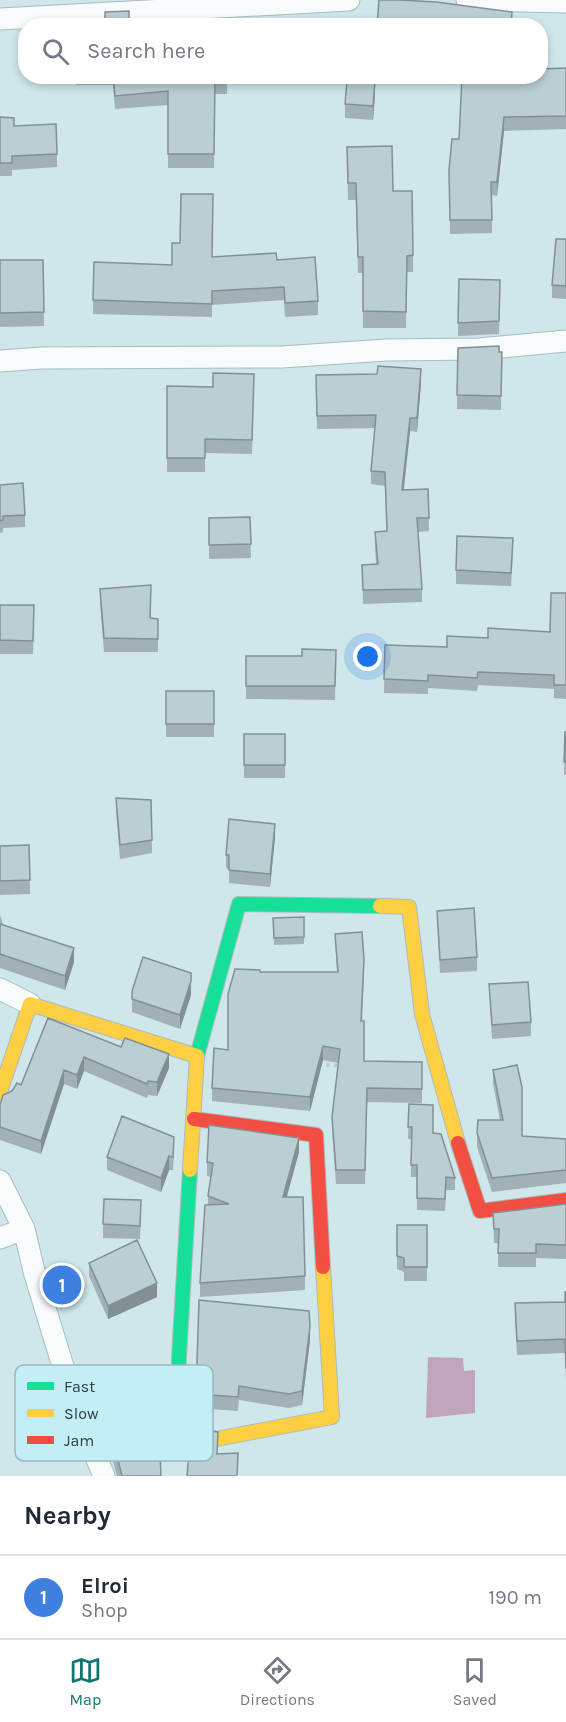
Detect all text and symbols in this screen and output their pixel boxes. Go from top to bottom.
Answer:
search box [18,18,548,84]
icon: search [39,35,72,68]
text: Search here [87,38,205,64]
your location [353,642,382,671]
pin: 1 [42,1262,82,1308]
legend [15,1365,213,1461]
text: Fast [64,1377,95,1396]
text: Slow [64,1404,99,1423]
text: Jam [64,1431,94,1450]
text: Nearby [24,1500,111,1531]
text: Elroi [81,1573,129,1599]
text: 1 [40,1586,47,1609]
text: 190 m [488,1586,542,1609]
text: Shop [81,1599,128,1622]
tab: Map [69,1654,102,1709]
tab: Directions [240,1654,315,1709]
tab: Saved [453,1654,497,1709]

